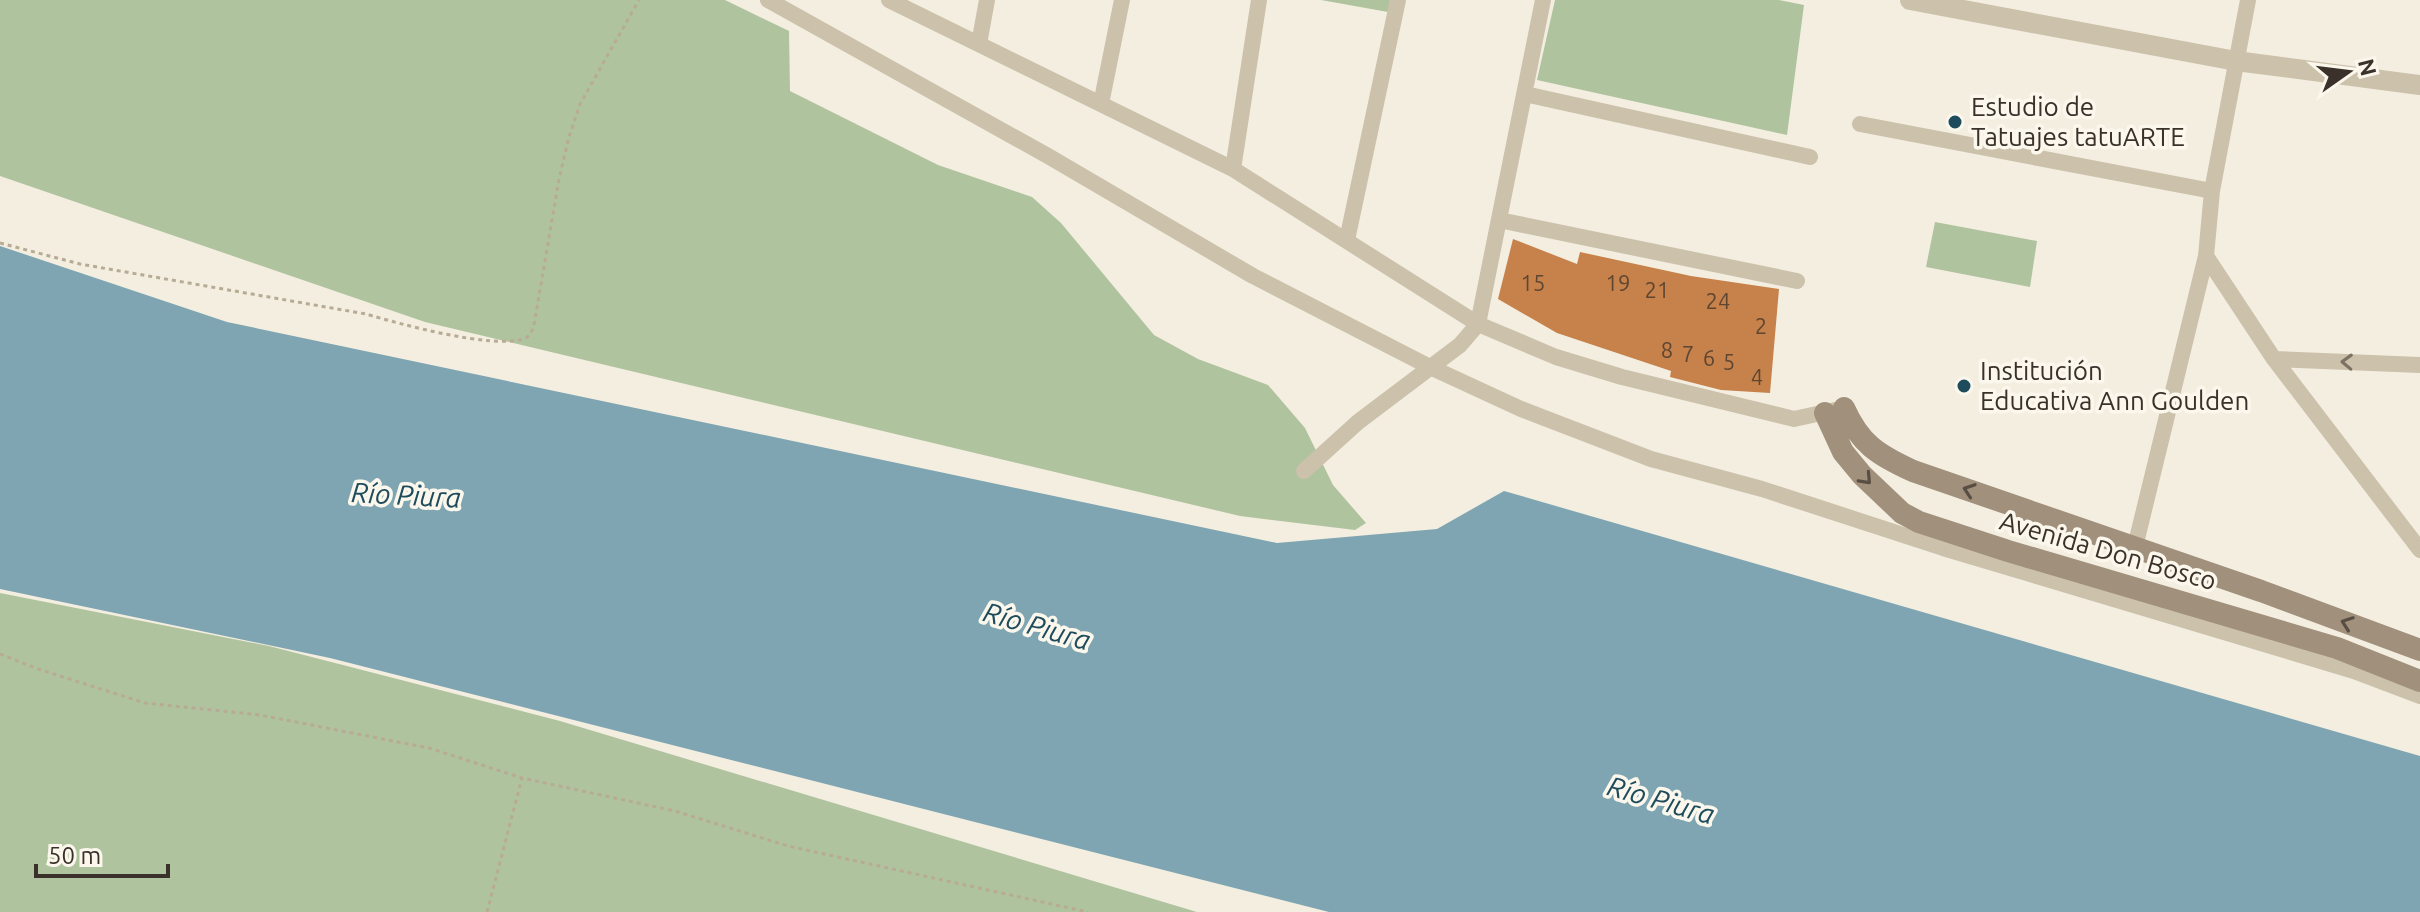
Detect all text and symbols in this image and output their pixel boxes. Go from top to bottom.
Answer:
north arrow [2308,32,2388,112]
text: N [2354,56,2382,78]
place label: Estudio de Tatuajes tatuARTE [1971,92,2185,151]
marker: Estudio de Tatuajes tatuARTE [1946,113,1964,131]
house number: 15 [1521,270,1545,295]
house number: 19 [1606,270,1630,295]
house number: 21 [1645,277,1669,302]
house number: 24 [1706,288,1730,313]
house number: 2 [1755,313,1767,338]
house number: 8 [1661,337,1673,362]
house number: 7 [1682,341,1694,366]
house number: 6 [1703,345,1715,370]
house number: 5 [1723,349,1735,374]
one-way arrow [2340,353,2353,370]
place label: Institución Educativa Ann Goulden [1980,356,2249,415]
house number: 4 [1751,364,1763,389]
marker: Institución Educativa Ann Goulden [1955,377,1973,395]
one-way arrow [1857,469,1871,484]
water label: Río Piura [350,476,462,513]
one-way arrow [1963,484,1977,500]
street label: Avenida Don Bosco [1997,506,2220,595]
water label: Río Piura [980,595,1094,656]
one-way arrow [2341,616,2355,633]
water label: Río Piura [1604,769,1718,830]
scale bar [36,828,168,878]
text: 50 m [48,842,101,869]

